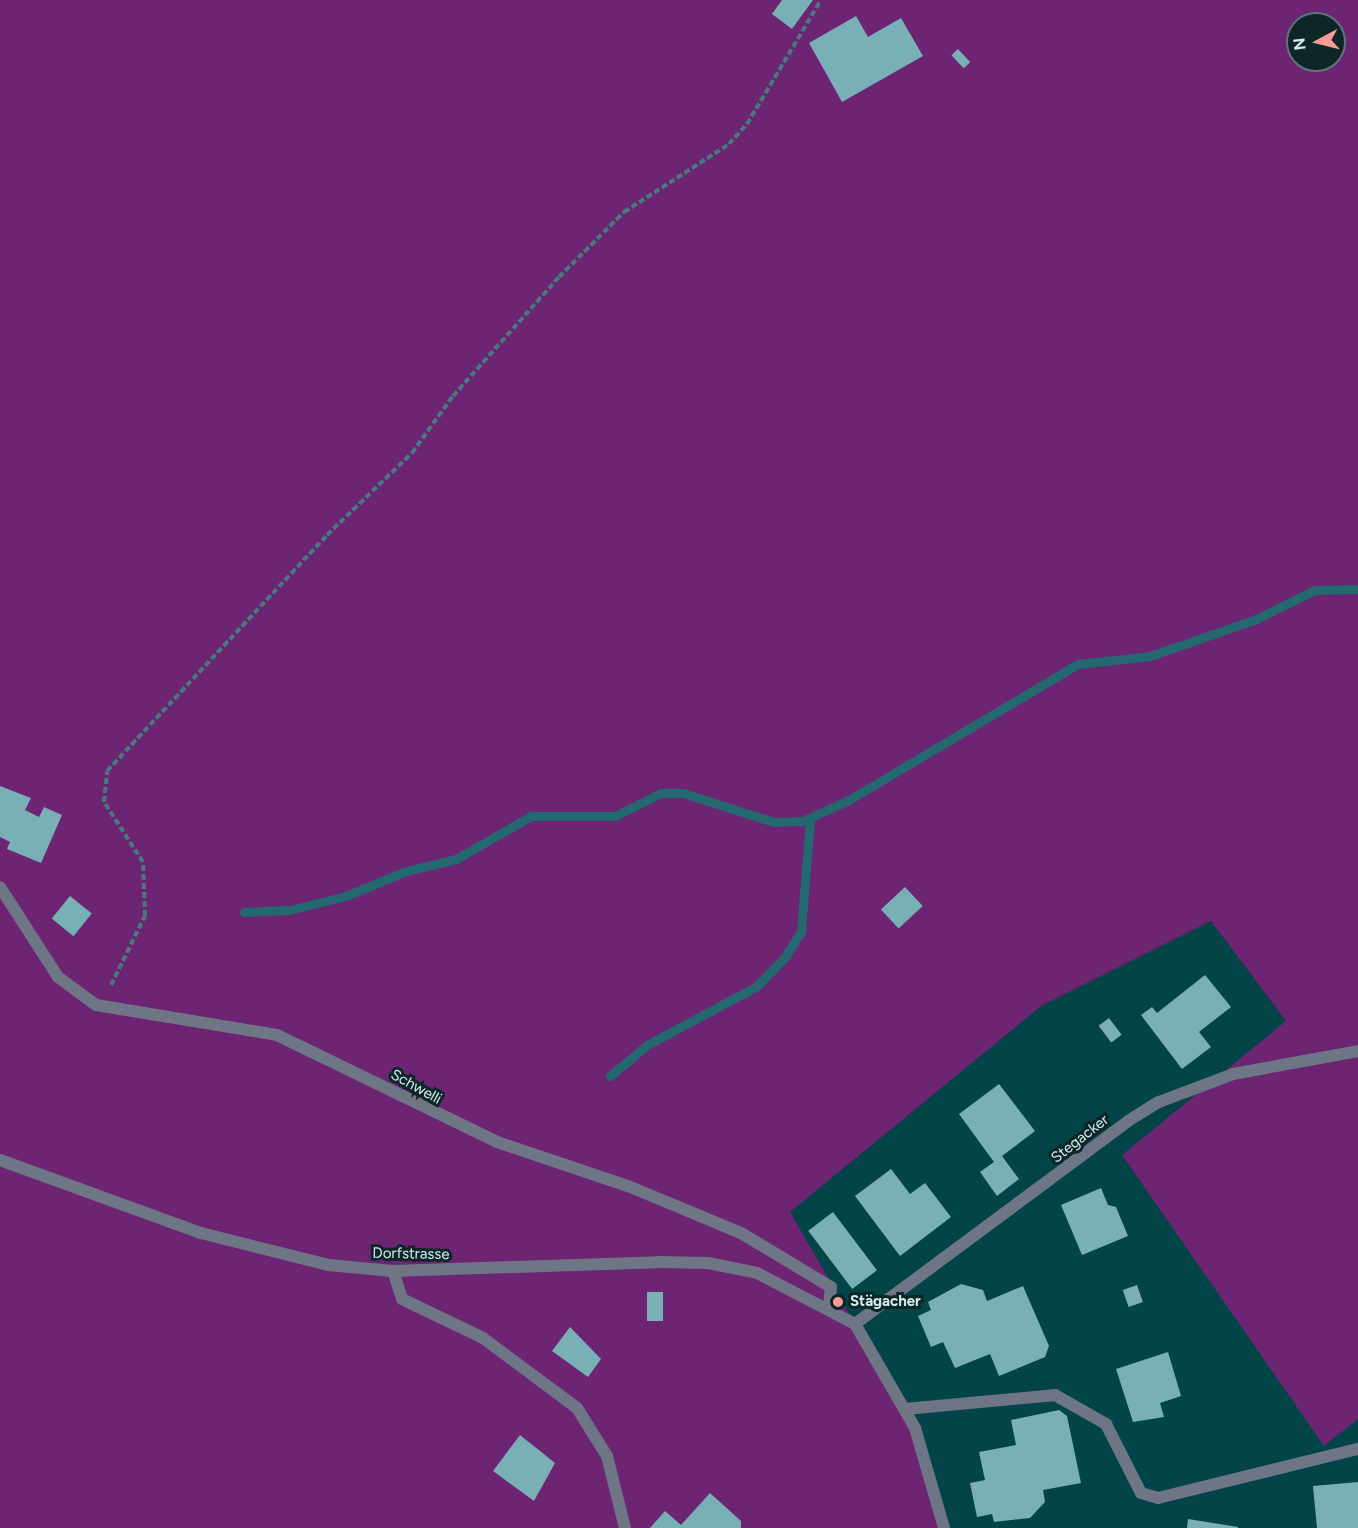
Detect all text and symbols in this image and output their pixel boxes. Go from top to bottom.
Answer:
north arrow [1286,12,1346,72]
text: N [1289,37,1310,51]
street label: Schwelli [387,1066,445,1108]
street label: Stegacker [1048,1111,1112,1167]
street label: Dorfstrasse [372,1244,450,1264]
place label: Stägacher [850,1293,921,1311]
marker: Stägacher [831,1295,845,1309]

